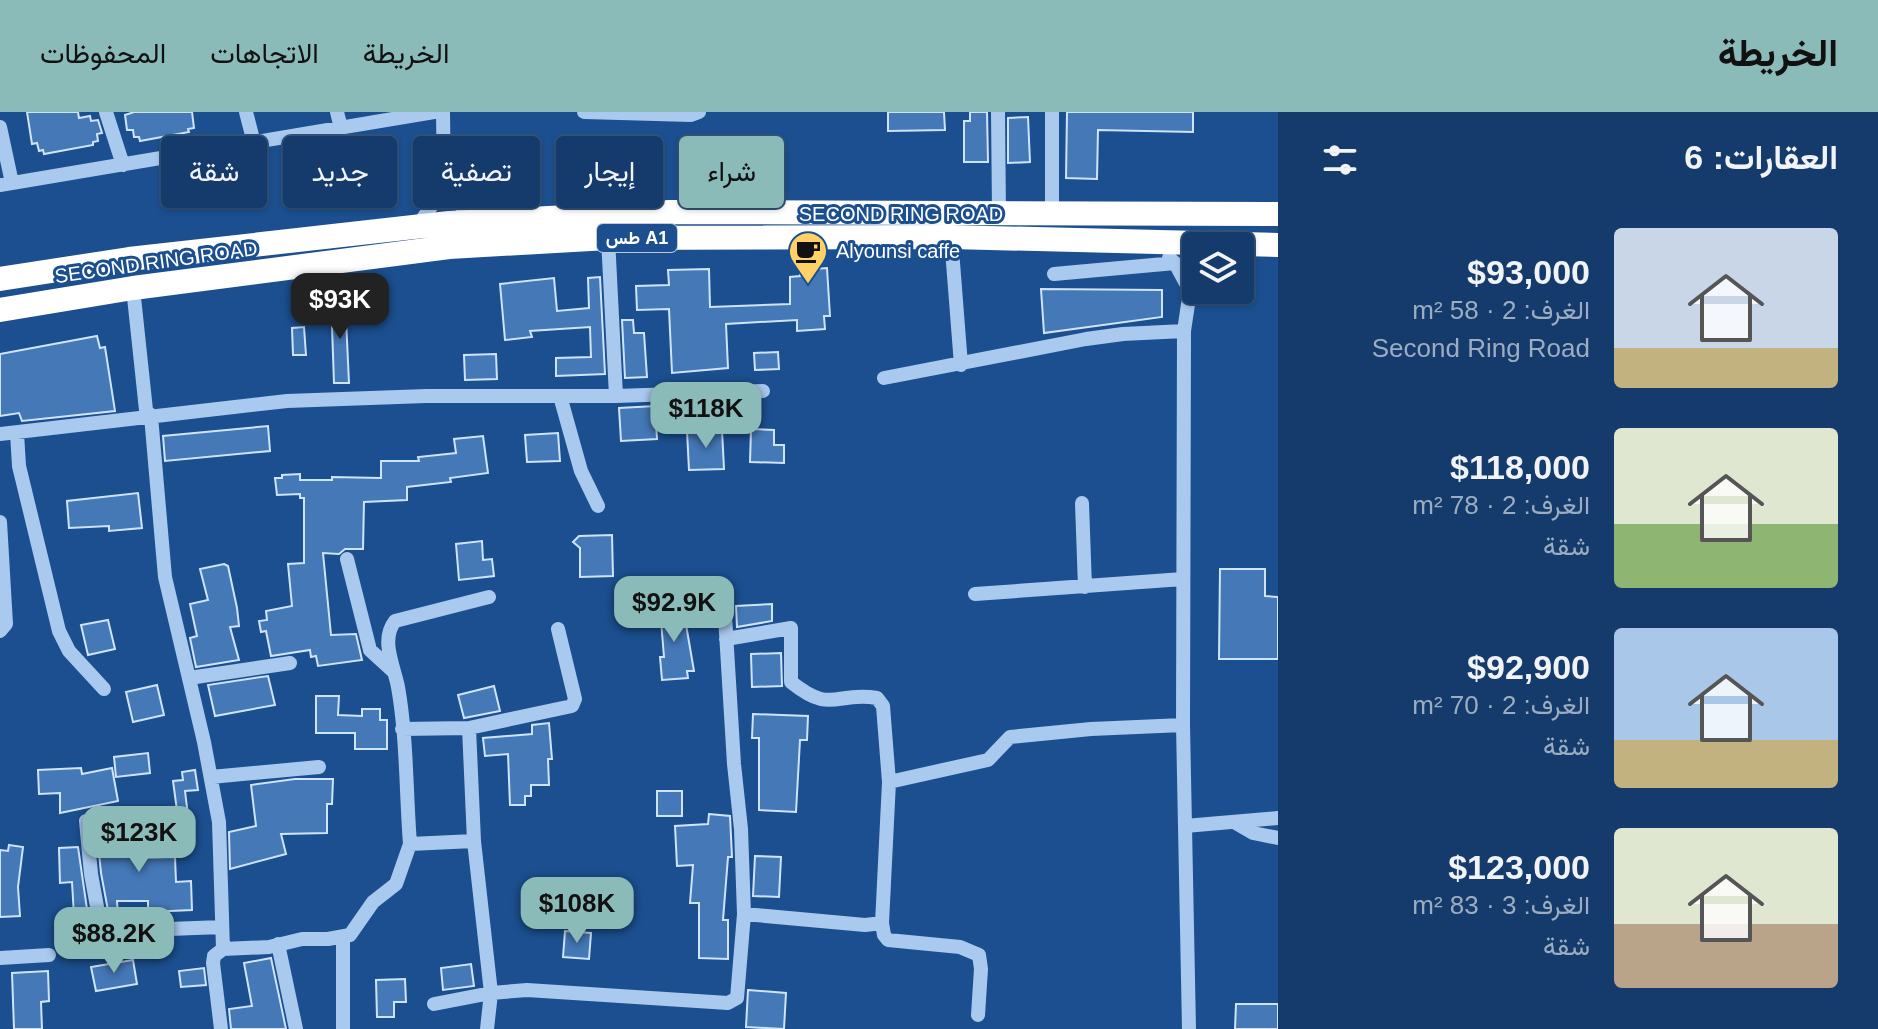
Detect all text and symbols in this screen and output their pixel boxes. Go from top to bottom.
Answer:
text: الخريطة [1718,32,1838,74]
text: المحفوظات [40,38,166,69]
text: الاتجاهات [210,38,319,69]
text: الخريطة [363,38,449,69]
chip: شقة [161,136,267,208]
chip: جديد [283,136,397,208]
chip: تصفية [413,136,540,208]
chip: إيجار [556,136,663,208]
chip: شراء [679,136,784,208]
icon: filters [1318,138,1362,182]
text: العقارات: 6 [1684,138,1838,176]
street label: SECOND RING ROAD [799,203,1003,225]
road number: طس A1 [597,224,677,252]
cafe icon: Alyounsi caffe [787,230,829,285]
map controls [1182,232,1254,304]
button: layers [1182,232,1254,304]
street label: SECOND RING ROAD [53,237,259,287]
place label: Alyounsi caffe [836,240,960,262]
text: $93,000 [1467,253,1590,291]
icon: home [1678,260,1774,356]
pin: $93K [293,273,387,341]
text: $93K [309,284,371,314]
text: الغرف: 2 · 58 m² [1412,295,1590,325]
text: Second Ring Road [1372,333,1590,363]
pin: $118K [650,382,762,450]
text: $118K [668,393,744,423]
text: $118,000 [1450,448,1590,486]
icon: home [1678,460,1774,556]
text: الغرف: 2 · 78 m² [1412,490,1590,520]
text: شقة [1543,531,1590,561]
pin: $92.9K [609,576,739,644]
text: $92.9K [632,587,716,617]
text: $92,900 [1467,648,1590,686]
icon: home [1678,660,1774,756]
text: الغرف: 2 · 70 m² [1412,690,1590,720]
text: شقة [1543,731,1590,761]
pin: $123K [83,806,195,874]
text: $123K [101,817,177,847]
text: $123,000 [1448,848,1590,886]
icon: home [1678,860,1774,956]
pin: $108K [521,877,633,945]
text: $108K [539,888,615,918]
text: الغرف: 3 · 83 m² [1412,890,1590,920]
pin: $88.2K [49,907,179,975]
text: $88.2K [72,918,156,948]
text: شقة [1543,931,1590,961]

